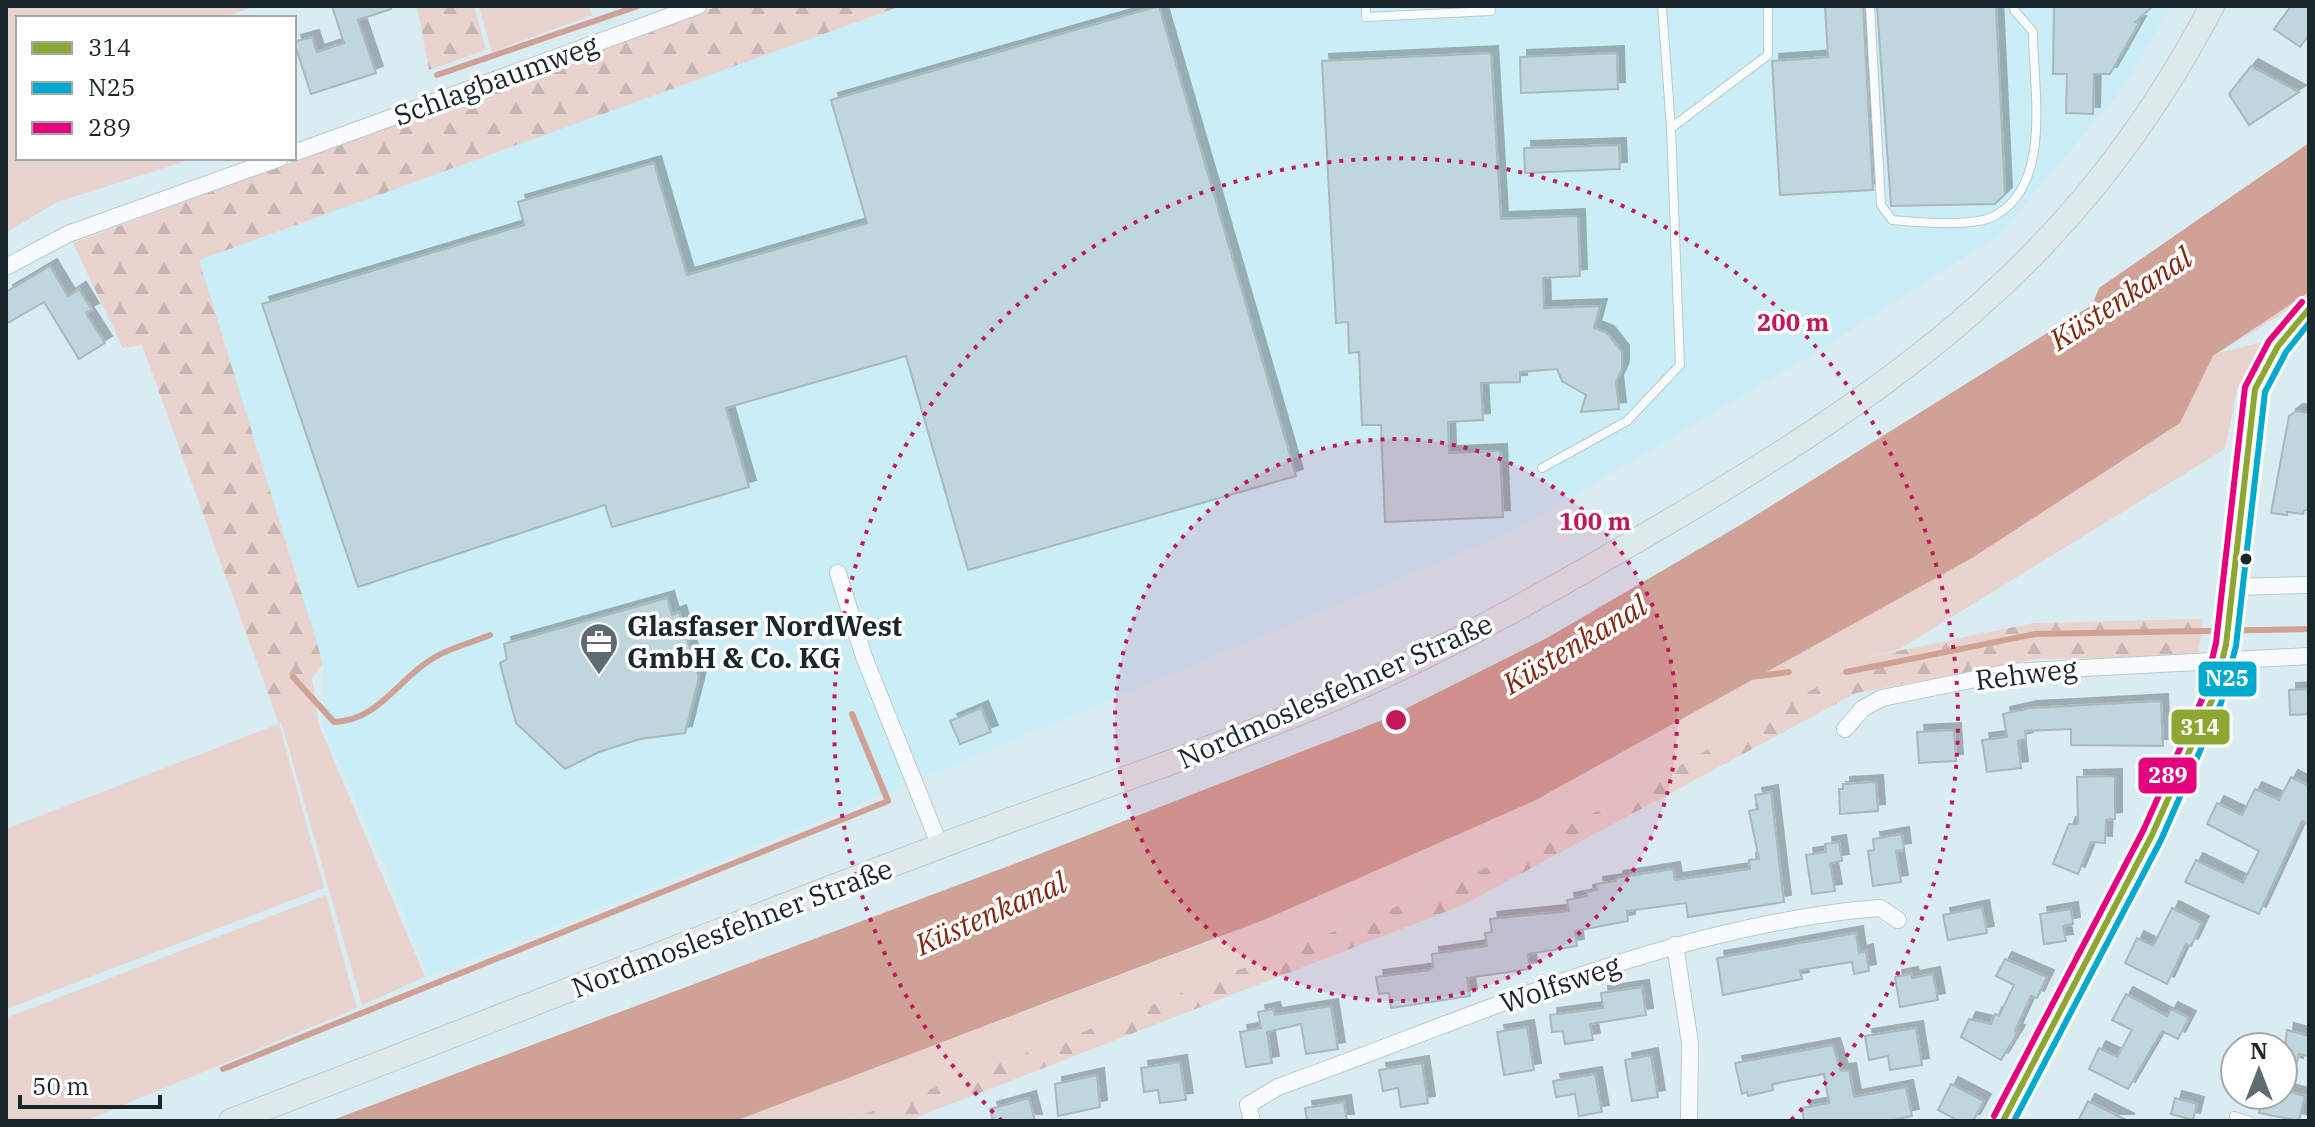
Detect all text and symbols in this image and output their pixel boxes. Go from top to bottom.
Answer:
legend [16,16,296,160]
street label: Schlagbaumweg [389,25,603,134]
text: 314 [88,31,131,63]
text: N25 [88,71,135,103]
text: 289 [88,111,131,143]
water label: Küstenkanal [2041,237,2199,359]
text: 200 m [1757,306,1829,338]
text: 100 m [1559,505,1631,537]
unlabelled marker [2238,551,2254,567]
water label: Küstenkanal [1494,585,1654,703]
street label: Nordmoslesfehner Straße [1172,604,1498,777]
place label: Glasfaser NordWest GmbH & Co. KG [627,607,902,676]
office icon: Glasfaser NordWest GmbH & Co. KG [578,621,620,676]
street label: Rehweg [1973,649,2079,698]
line badge: N25 [2197,660,2258,698]
text: N25 [2205,663,2249,692]
centre of rings [1382,706,1410,734]
line badge: 314 [2170,708,2231,746]
text: 314 [2180,712,2220,741]
line badge: 289 [2137,756,2198,795]
text: 289 [2148,760,2188,789]
street label: Nordmoslesfehner Straße [566,849,897,1006]
water label: Küstenkanal [908,862,1073,964]
street label: Wolfsweg [1495,946,1625,1021]
north arrow [2219,1031,2299,1111]
text: N [2250,1036,2268,1065]
scale bar [20,1059,160,1109]
text: 50 m [32,1070,89,1102]

